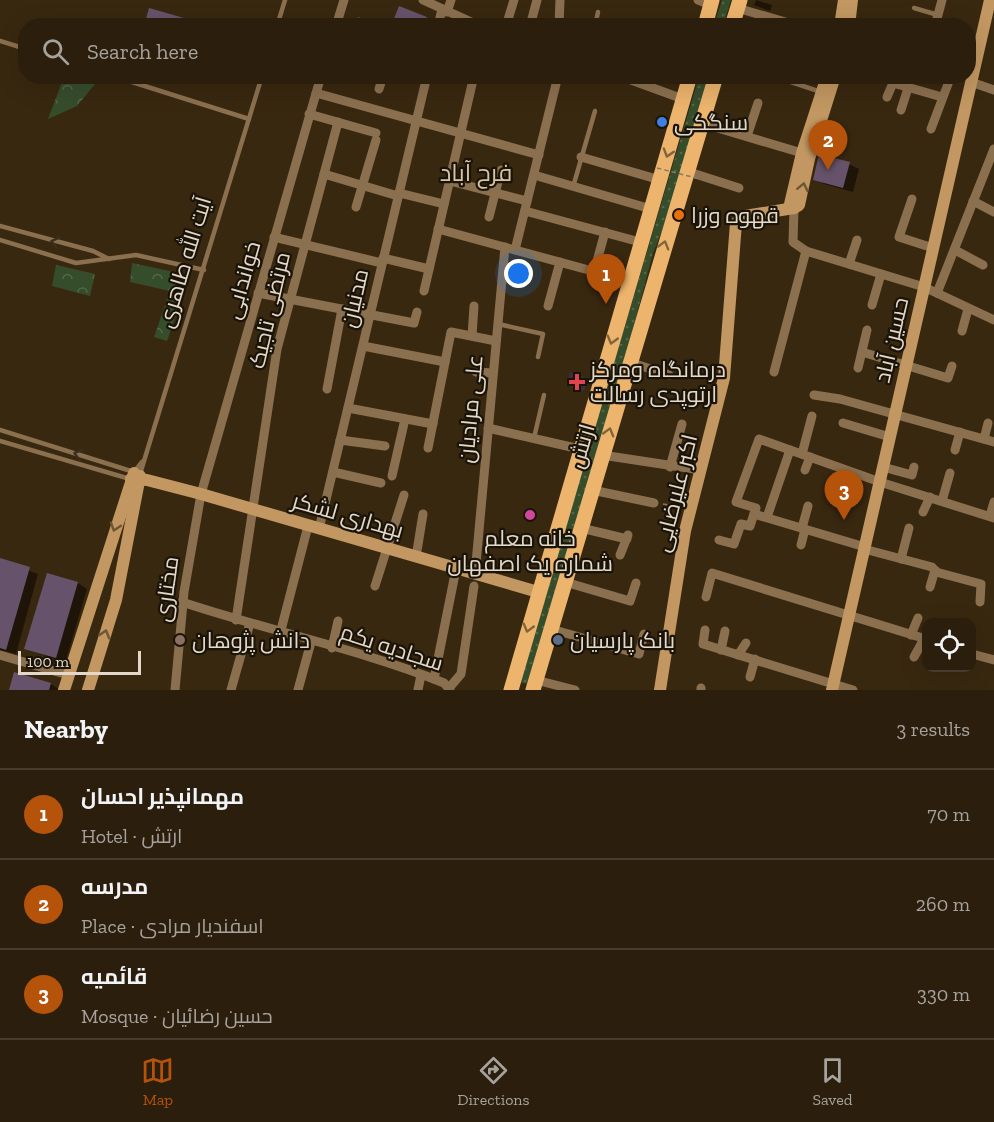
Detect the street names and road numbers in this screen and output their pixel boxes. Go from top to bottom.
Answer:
street label: آیت الله طاهری [151,193,217,331]
street label: خواندابی [219,238,266,322]
street label: مرتضی تاجیک [243,249,296,371]
street label: مدنیان [335,266,374,330]
street label: حسین آباد [869,295,914,385]
street label: علی مرادیان [452,354,489,464]
street label: ارتش [562,421,601,471]
street label: اکبر علیرضایی [648,431,703,555]
street label: بهداری لشکر [287,486,407,544]
street label: مختاری [149,555,184,624]
street label: سجادیه یکم [336,618,447,679]

